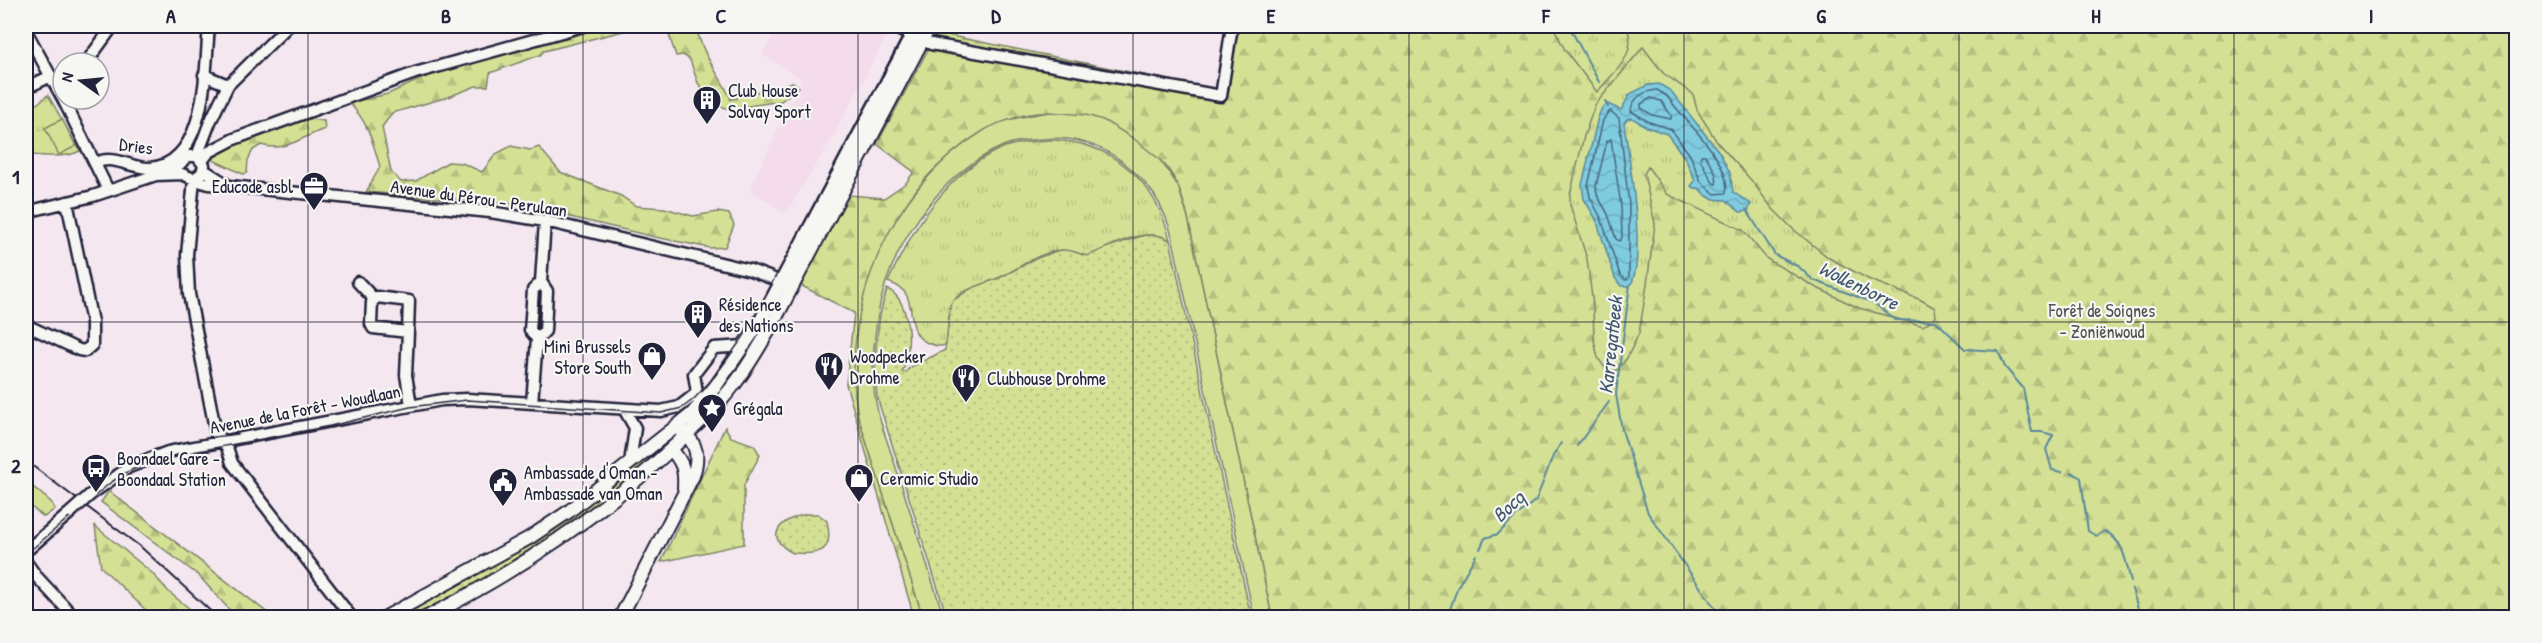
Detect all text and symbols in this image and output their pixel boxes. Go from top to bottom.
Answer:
text: A [166,2,176,29]
text: B [441,2,451,29]
text: C [716,2,727,29]
text: D [991,2,1001,29]
text: E [1267,2,1276,29]
text: F [1541,2,1551,29]
text: G [1816,2,1826,29]
text: H [2091,2,2101,29]
text: I [2369,2,2373,29]
north arrow [51,51,111,111]
text: N [55,70,78,84]
place label: Club House Solvay Sport [728,78,811,124]
building icon: Club House Solvay Sport [691,84,723,126]
street label: Dries [118,131,154,161]
text: 1 [12,163,20,190]
office icon: Educode asbl [298,170,330,212]
street label: Avenue du Pérou - Perulaan [389,173,569,223]
place label: Educode asbl [212,174,293,199]
water label: Wollenborre [1815,254,1904,316]
place label: Résidence des Nations [719,292,793,338]
water label: Karregatbeek [1591,293,1630,395]
building icon: Résidence des Nations [682,298,714,340]
park label: Forêt de Soignes - Zoniënwoud [2048,298,2155,344]
place label: Mini Brussels Store South [544,334,631,380]
shop icon: Mini Brussels Store South [636,340,668,382]
place label: Woodpecker Drohme [850,344,926,390]
restaurant icon: Woodpecker Drohme [813,350,845,392]
restaurant icon: Clubhouse Drohme [950,362,982,404]
place label: Clubhouse Drohme [987,366,1106,391]
street label: Avenue de la Forêt - Woudlaan [208,378,402,440]
place icon: Grégala [696,392,728,434]
place label: Grégala [733,396,783,421]
place label: Boondael Gare - Boondaal Station [117,446,226,492]
text: 2 [11,452,21,479]
bus stop icon: Boondael Gare - Boondaal Station [80,452,112,494]
place label: Ambassade d'Oman - Ambassade van Oman [524,460,663,506]
shop icon: Ceramic Studio [843,462,875,504]
public building icon: Ambassade d'Oman - Ambassade van Oman [487,466,519,508]
place label: Ceramic Studio [880,466,978,491]
water label: Bocq [1486,484,1531,529]

